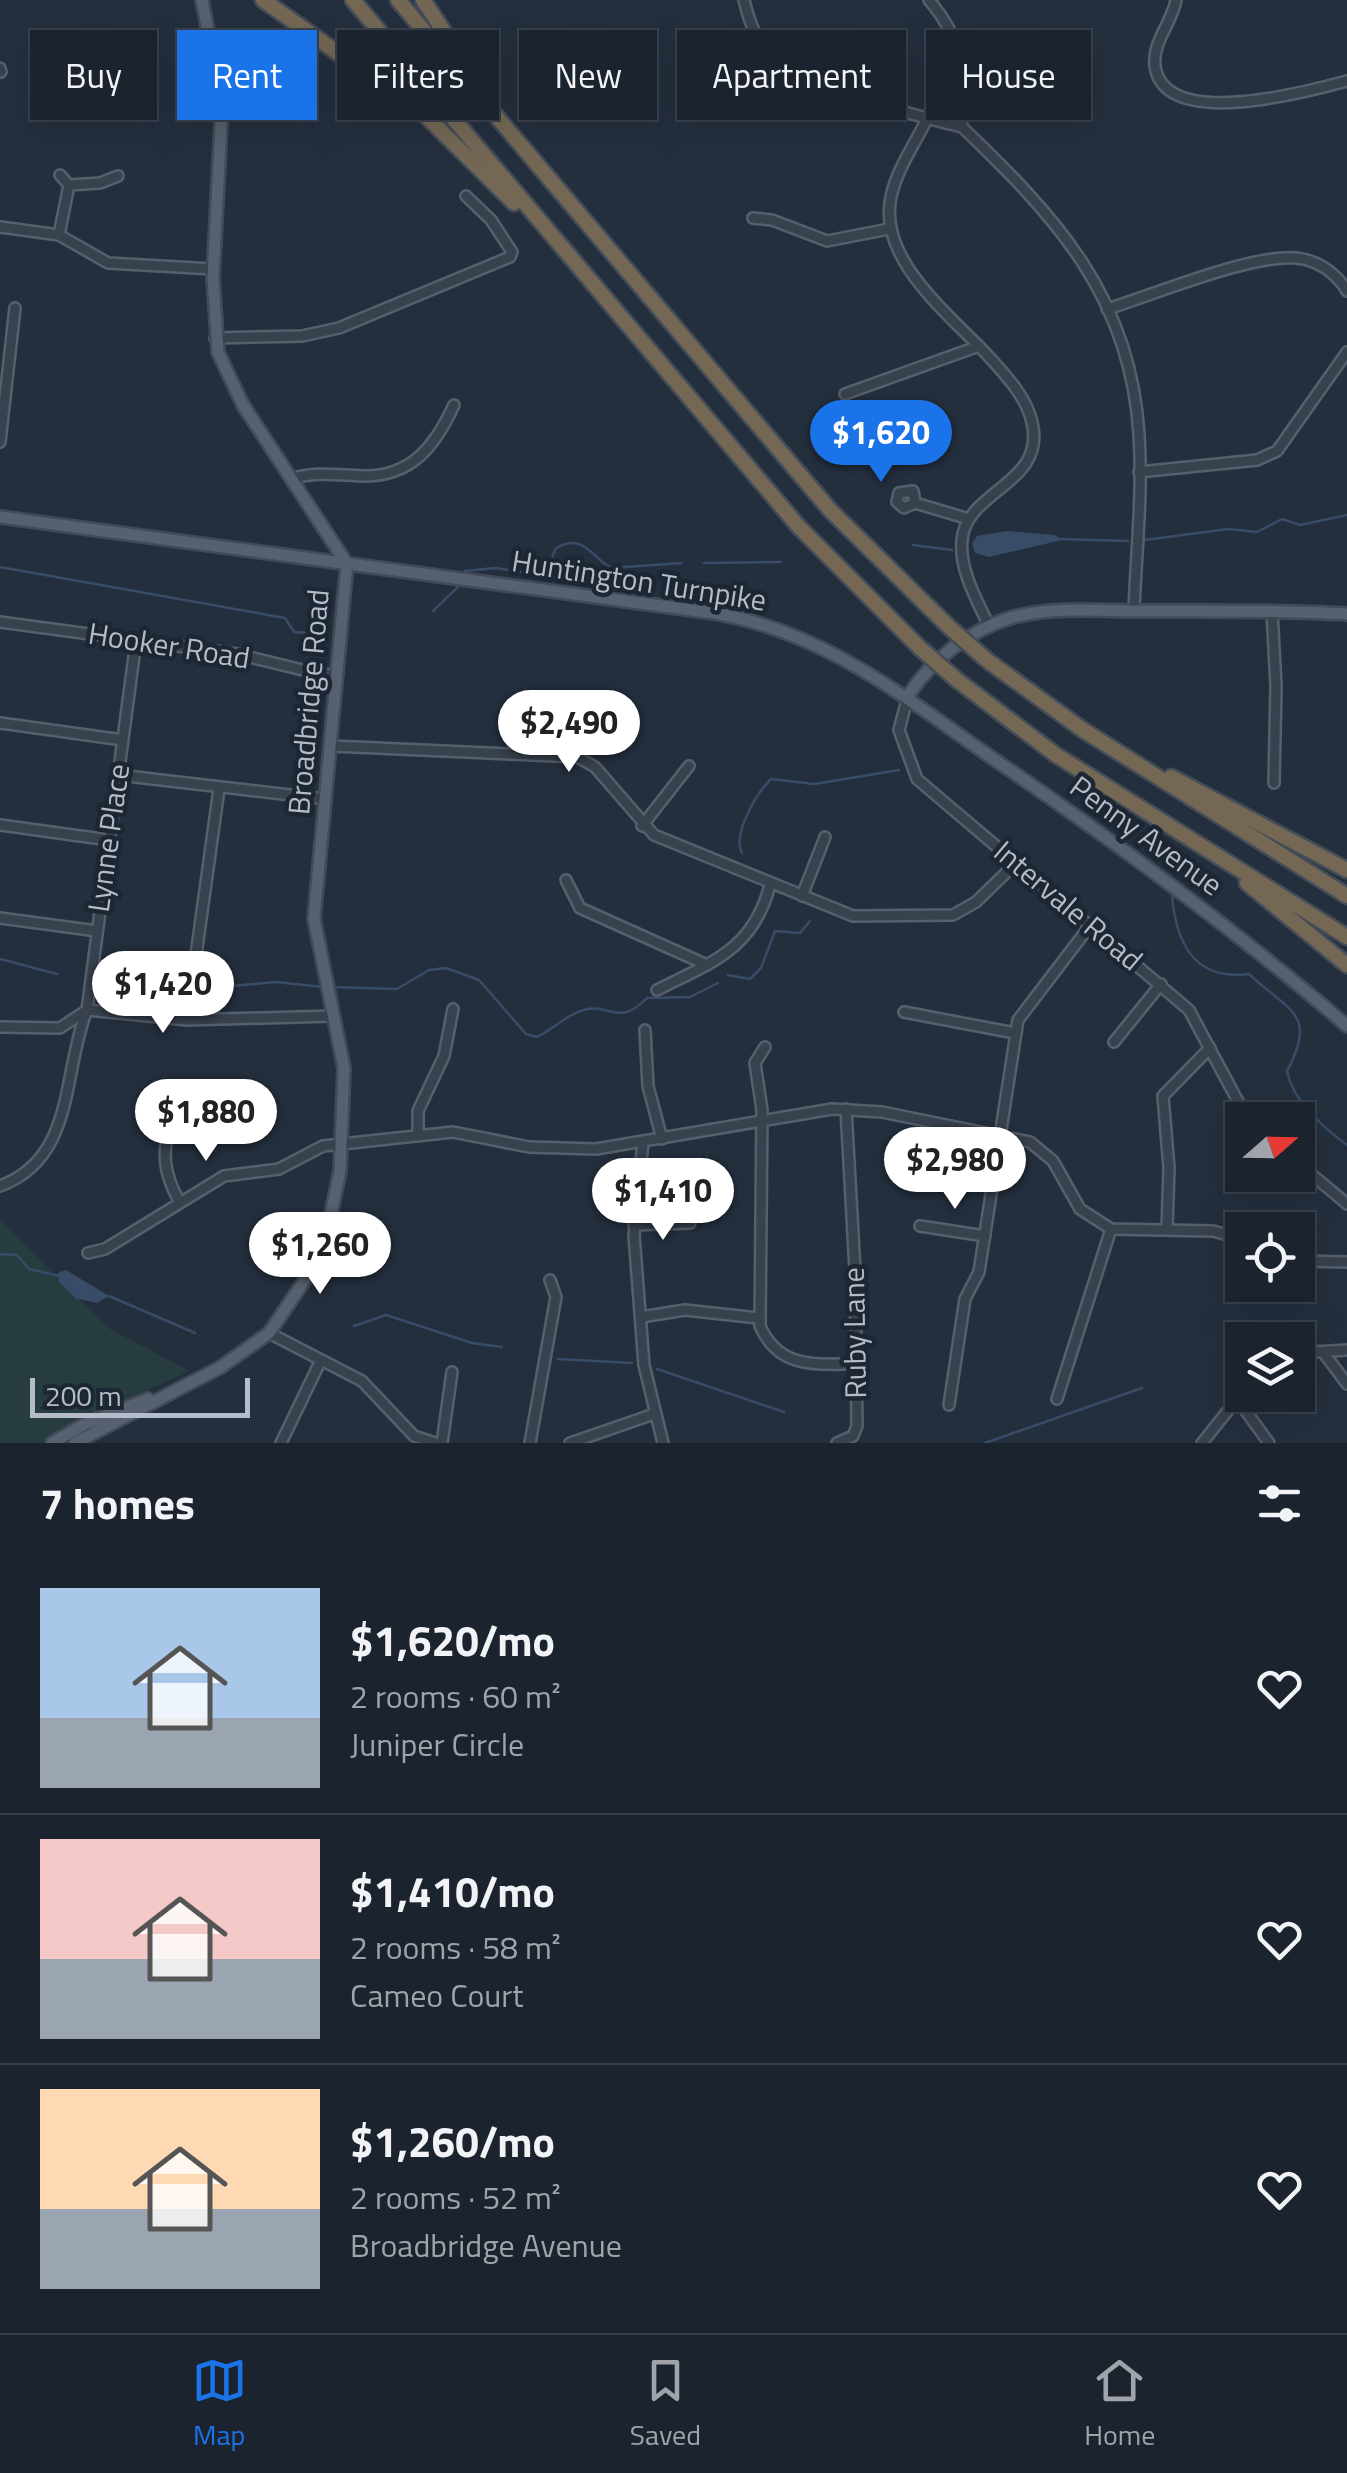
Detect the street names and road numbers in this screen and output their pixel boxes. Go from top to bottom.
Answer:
street label: Huntington Turnpike [509,537,770,623]
street label: Broadbridge Road [275,587,341,817]
street label: Hooker Road [85,610,253,680]
street label: Lynne Place [75,761,141,915]
street label: Penny Avenue [1060,764,1233,907]
street label: Intervale Road [984,829,1153,981]
street label: Ruby Lane [830,1267,878,1399]

